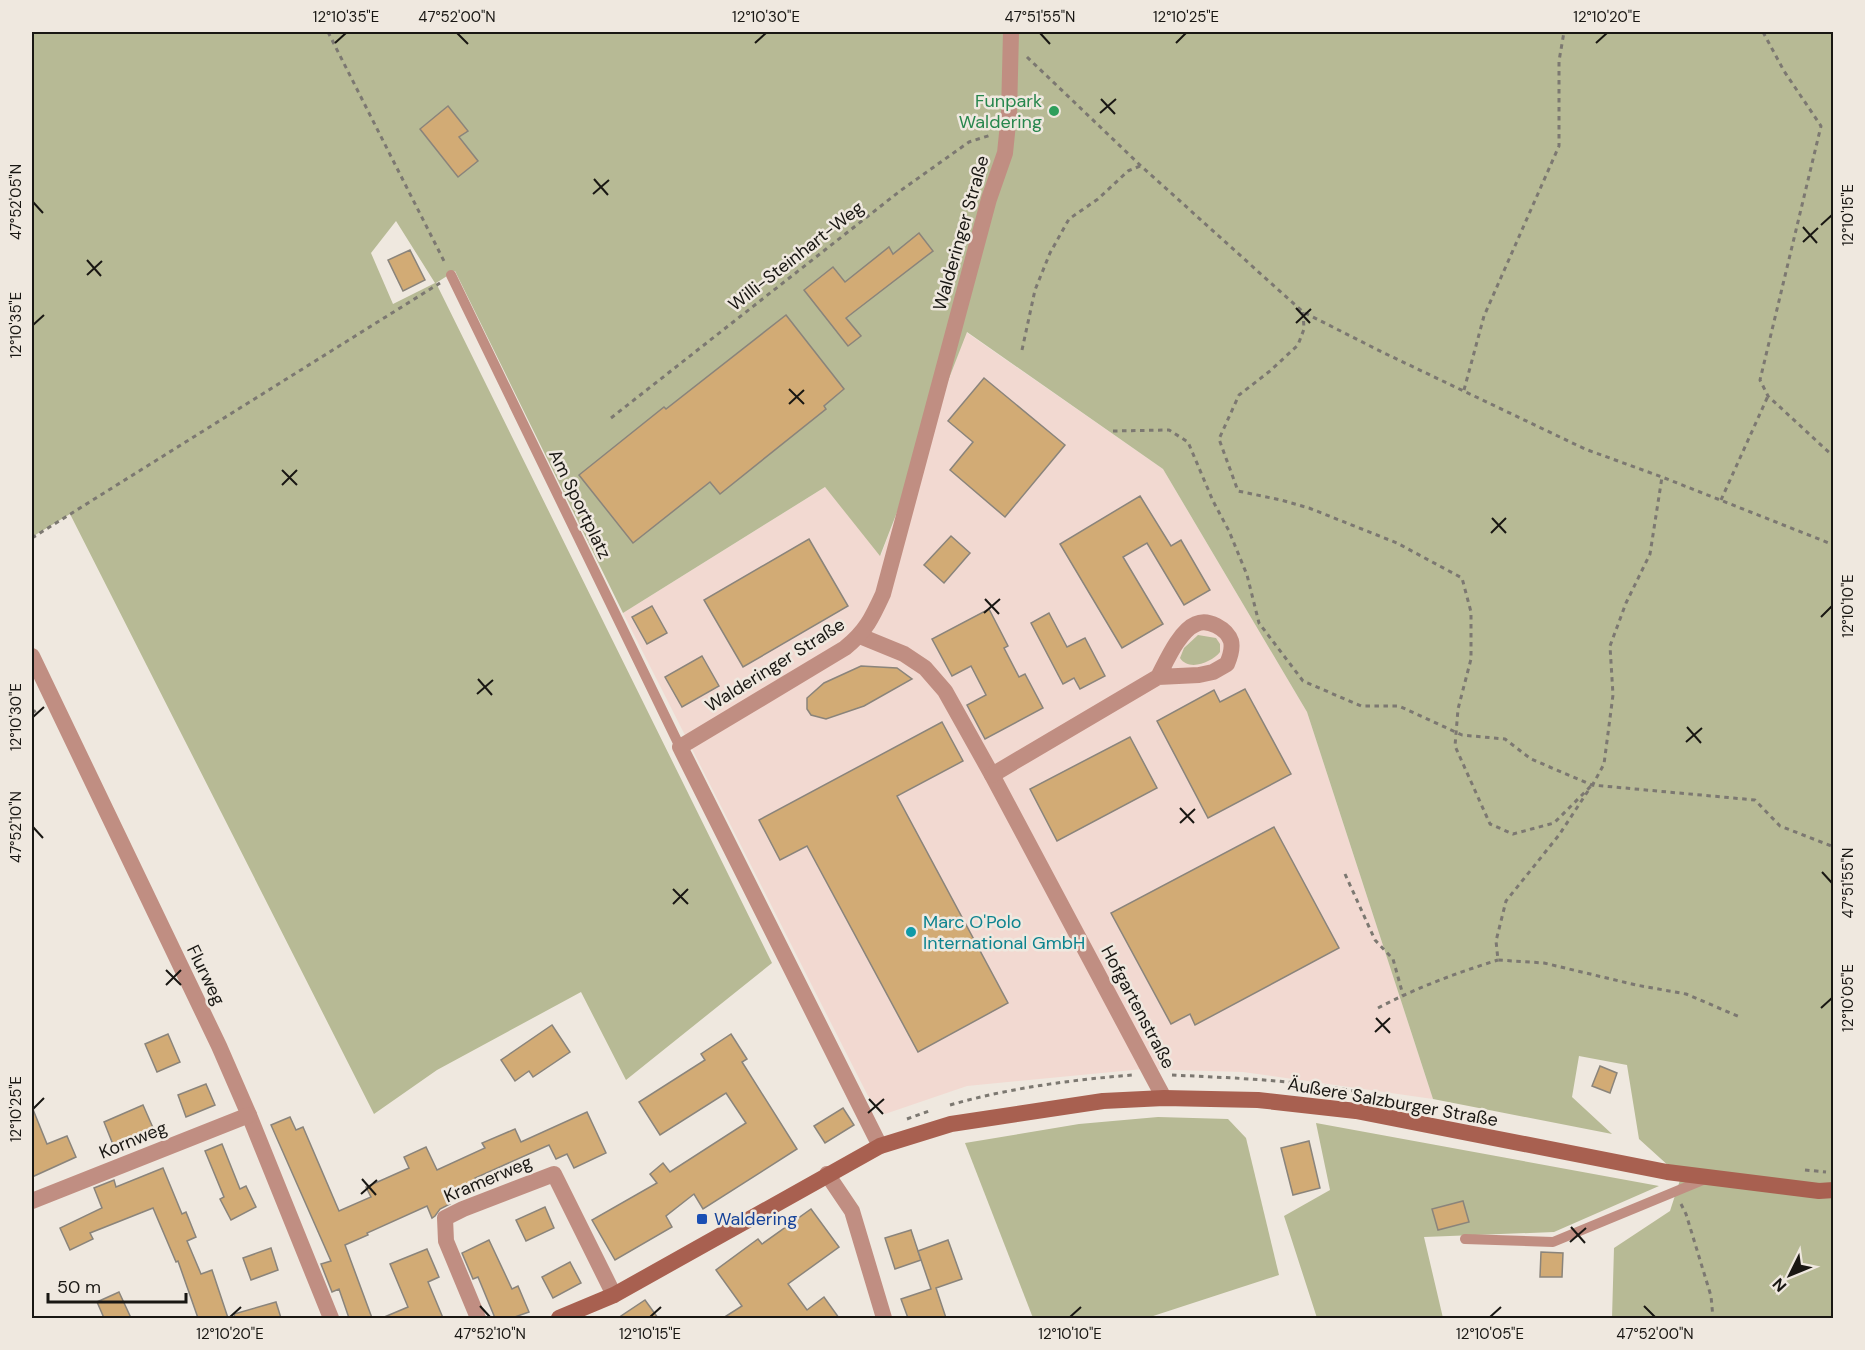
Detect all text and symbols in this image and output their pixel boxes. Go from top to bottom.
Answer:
text: 12°10'35"E [313,7,379,27]
text: 47°52'00"N [418,7,496,27]
text: 12°10'30"E [732,7,800,27]
text: 47°51'55"N [1005,7,1075,27]
text: 12°10'25"E [1153,7,1219,27]
text: 12°10'20"E [1573,7,1641,27]
place label: Funpark Waldering [959,89,1042,134]
marker: Funpark Waldering [1047,104,1061,118]
street label: Walderinger Straße [927,153,995,313]
text: 47°52'05"N [6,164,26,240]
text: 12°10'15"E [1838,184,1858,246]
street label: Willi-Steinhart-Weg [723,196,869,316]
text: 12°10'35"E [6,292,26,358]
street label: Am Sportplatz [543,445,617,563]
text: 12°10'10"E [1838,574,1858,638]
street label: Walderinger Straße [701,612,849,718]
text: 12°10'30"E [6,683,26,751]
text: 47°52'10"N [6,791,26,863]
text: 47°51'55"N [1838,848,1858,918]
place label: Marc O'Polo International GmbH [923,910,1085,955]
marker: Marc O'Polo International GmbH [904,925,918,939]
street label: Flurweg [181,941,231,1009]
street label: Hofgartenstraße [1095,941,1181,1073]
text: 12°10'05"E [1838,964,1858,1032]
street label: Äußere Salzburger Straße [1286,1072,1500,1132]
text: 12°10'25"E [6,1076,26,1142]
street label: Kornweg [95,1116,171,1164]
street label: Kramerweg [440,1150,536,1208]
place label: Waldering [714,1207,797,1231]
marker: Waldering [695,1212,709,1226]
north arrow [1760,1245,1820,1305]
scale bar [48,1266,186,1304]
text: N [1768,1273,1791,1296]
text: 50 m [57,1275,101,1299]
text: 12°10'20"E [196,1324,264,1344]
text: 47°52'10"N [454,1324,526,1344]
text: 12°10'15"E [619,1324,681,1344]
text: 12°10'10"E [1038,1324,1102,1344]
text: 12°10'05"E [1456,1324,1524,1344]
text: 47°52'00"N [1616,1324,1694,1344]

